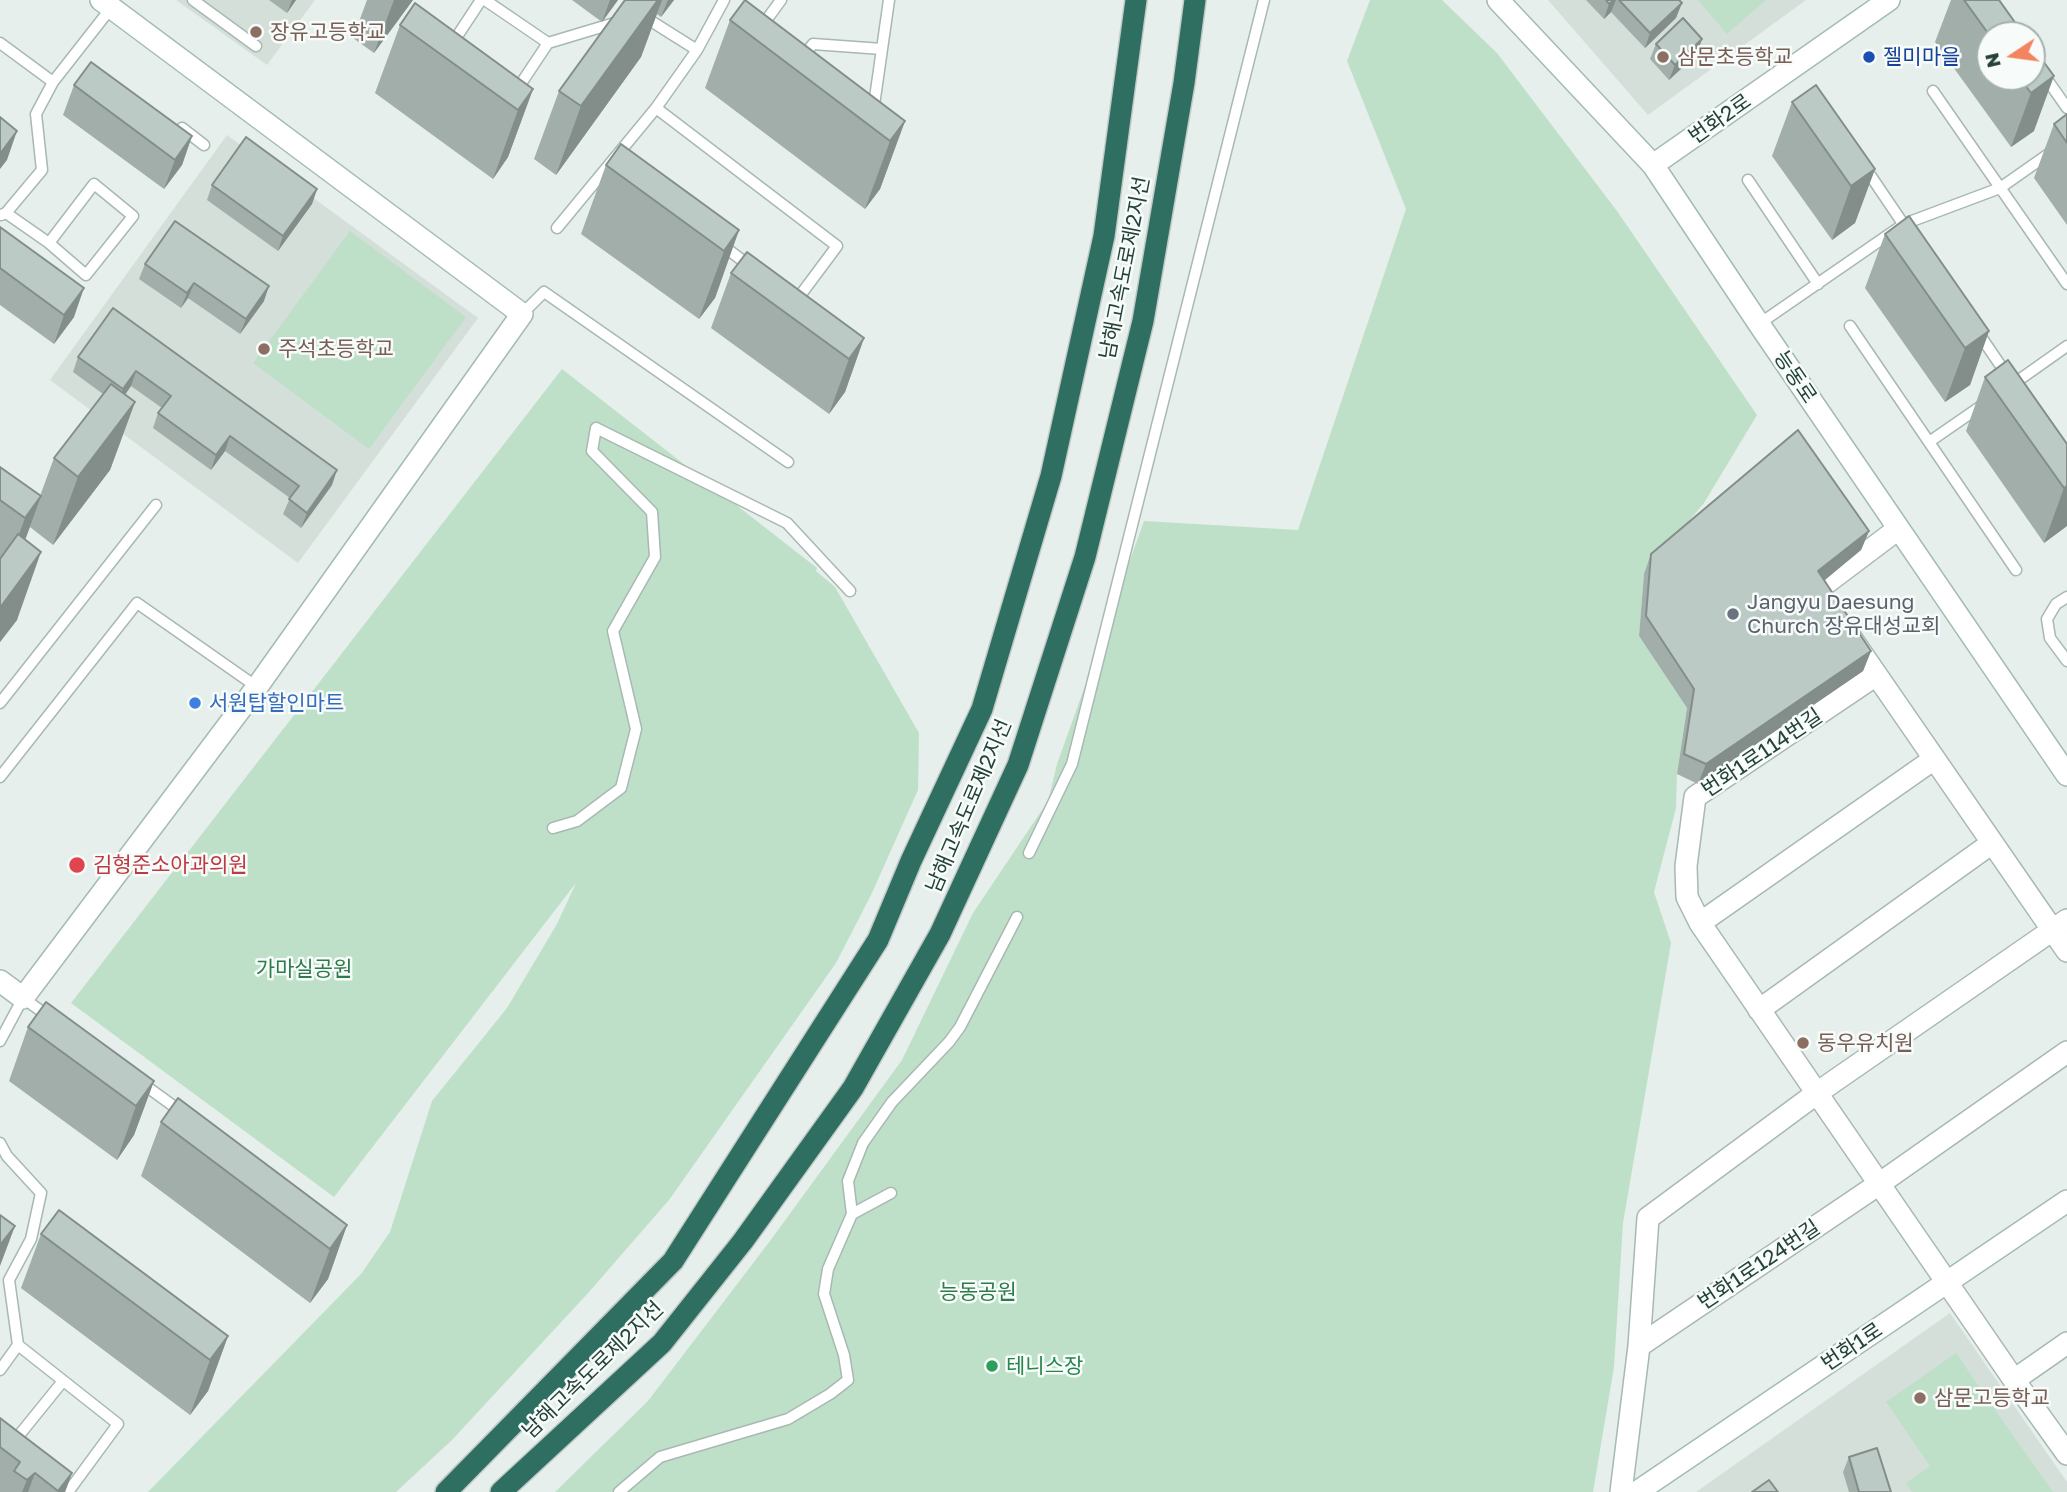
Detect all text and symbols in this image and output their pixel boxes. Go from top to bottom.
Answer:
place label: 장유고등학교 [270,19,386,45]
north arrow [1976,21,2046,91]
marker: 장유고등학교 [248,24,264,40]
place label: 삼문초등학교 [1677,44,1793,70]
place label: 젤미마을 [1883,44,1960,70]
marker: 삼문초등학교 [1655,49,1671,65]
marker: 젤미마을 [1861,49,1877,65]
text: N [1979,51,2005,70]
street label: 번화2로 [1684,89,1756,149]
street label: 남해고속도로제2지선 [1095,174,1155,362]
place label: 주석초등학교 [278,336,394,362]
marker: 주석초등학교 [256,341,272,357]
street label: 능동로 [1768,346,1822,408]
place label: Jangyu Daesung Church 장유대성교회 [1747,589,1940,639]
marker: Jangyu Daesung Church 장유대성교회 [1725,606,1741,622]
place label: 서원탑할인마트 [209,690,344,716]
marker: 서원탑할인마트 [187,695,203,711]
street label: 번화1로114번길 [1697,703,1827,803]
street label: 남해고속도로제2지선 [921,715,1017,897]
place label: 김형준소아과의원 [93,852,248,878]
marker: 김형준소아과의원 [67,855,87,875]
park label: 가마실공원 [256,956,352,982]
place label: 동우유치원 [1817,1030,1914,1056]
marker: 동우유치원 [1795,1035,1811,1051]
street label: 번화1로124번길 [1693,1215,1825,1315]
park label: 능동공원 [939,1279,1017,1305]
street label: 남해고속도로제2지선 [517,1296,669,1444]
street label: 번화1로 [1817,1318,1887,1376]
place label: 테니스장 [1006,1353,1083,1379]
marker: 테니스장 [984,1358,1000,1374]
place label: 삼문고등학교 [1934,1385,2050,1411]
marker: 삼문고등학교 [1912,1390,1928,1406]

